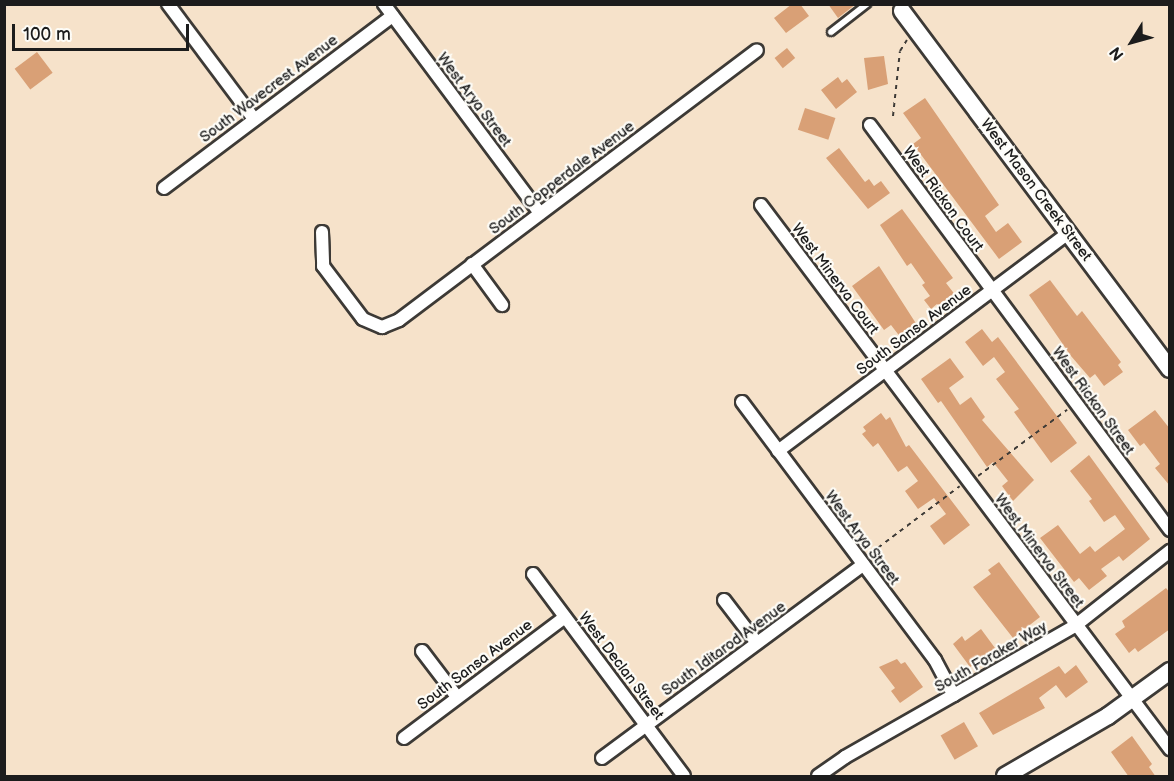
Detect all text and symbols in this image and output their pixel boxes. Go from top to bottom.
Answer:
scale bar [15,12,192,50]
north arrow [1102,12,1162,72]
text: 100 m [23,24,71,45]
street label: South Wavecrest Avenue [196,31,342,147]
text: N [1106,43,1128,64]
street label: West Arya Street [433,49,515,151]
street label: West Mason Creek Street [976,115,1096,265]
street label: South Copperdale Avenue [486,118,638,238]
street label: West Rickon Court [899,143,987,255]
street label: West Minerva Court [787,220,883,338]
street label: South Sansa Avenue [853,281,975,379]
street label: West Rickon Street [1048,343,1138,459]
street label: West Arya Street [821,487,903,589]
street label: West Minerva Street [990,491,1088,611]
street label: South Iditarod Avenue [659,598,789,700]
street label: West Declan Street [574,608,668,724]
street label: South Sansa Avenue [414,616,536,714]
street label: South Foraker Way [932,617,1050,697]

